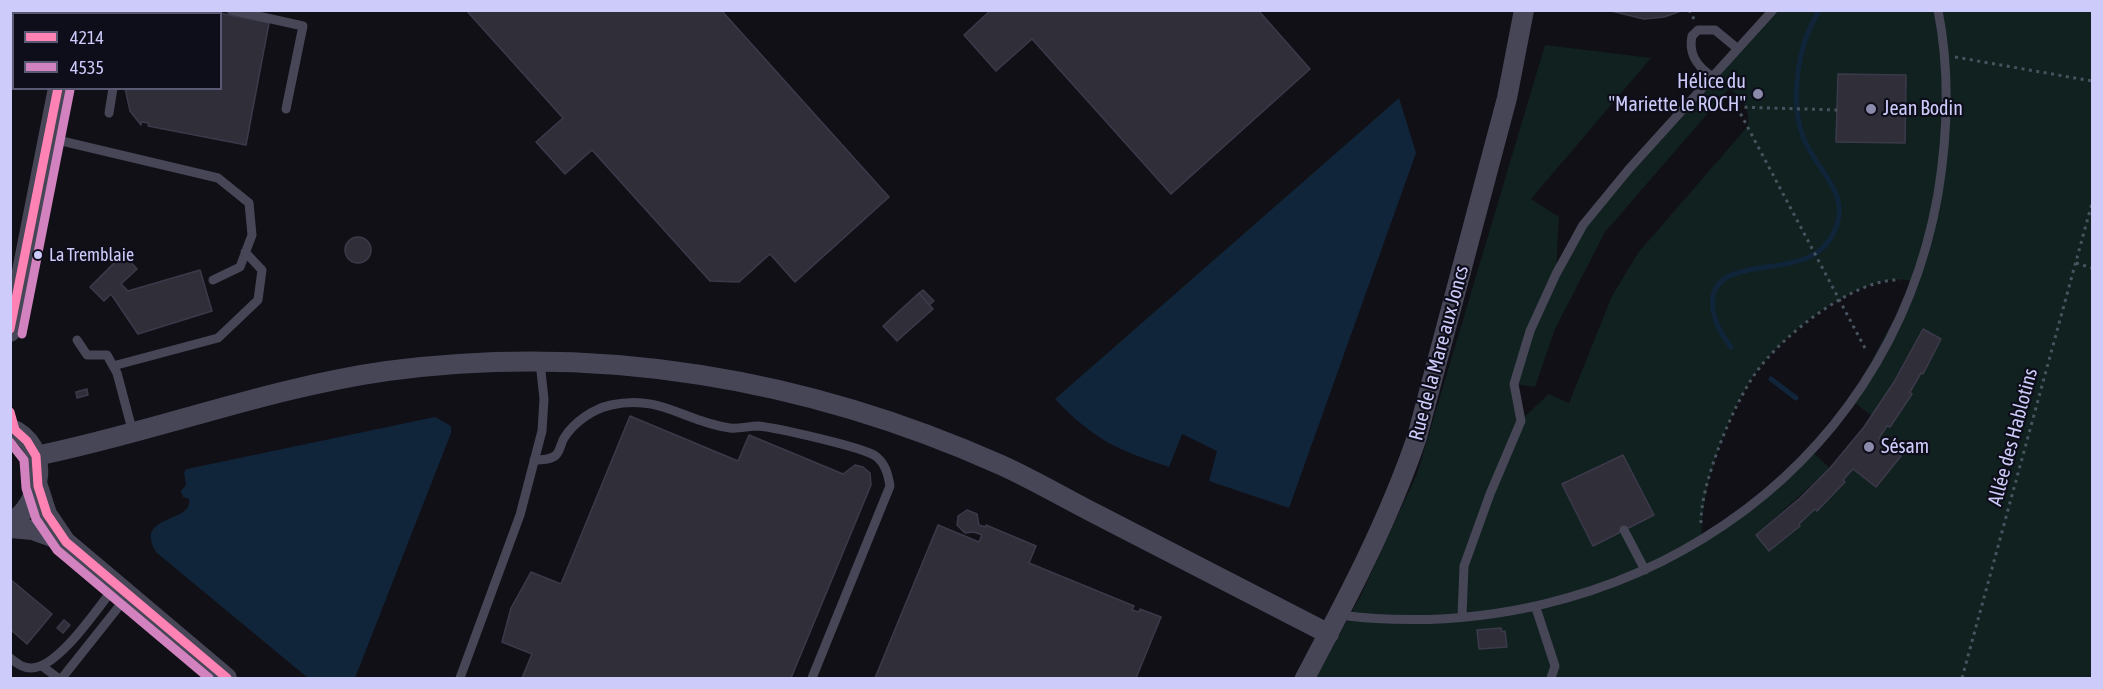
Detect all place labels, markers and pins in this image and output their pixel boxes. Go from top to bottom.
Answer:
place label: Hélice du "Mariette le ROCH" [1609,70,1746,117]
marker: Hélice du "Mariette le ROCH" [1751,87,1765,101]
place label: Jean Bodin [1883,97,1963,121]
marker: Jean Bodin [1864,102,1878,116]
place label: La Tremblaie [49,244,134,266]
marker: La Tremblaie [32,249,44,261]
place label: Sésam [1881,435,1929,459]
marker: Sésam [1862,440,1876,454]

